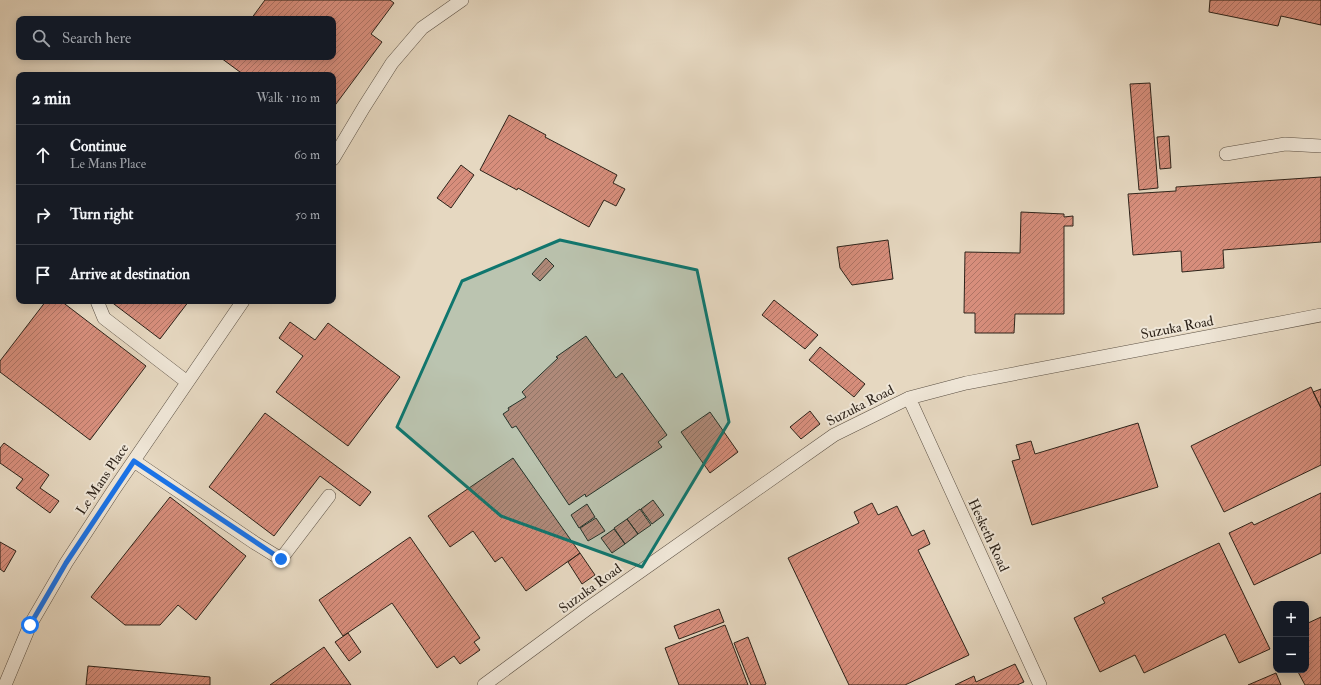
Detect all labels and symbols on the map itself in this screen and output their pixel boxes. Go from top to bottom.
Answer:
street label: Suzuka Road [1139,312,1215,343]
street label: Suzuka Road [824,381,897,430]
street label: Le Mans Place [72,440,133,518]
street label: Hesketh Road [964,496,1013,574]
route end [272,550,290,568]
street label: Suzuka Road [556,560,625,617]
route start [21,616,39,634]

